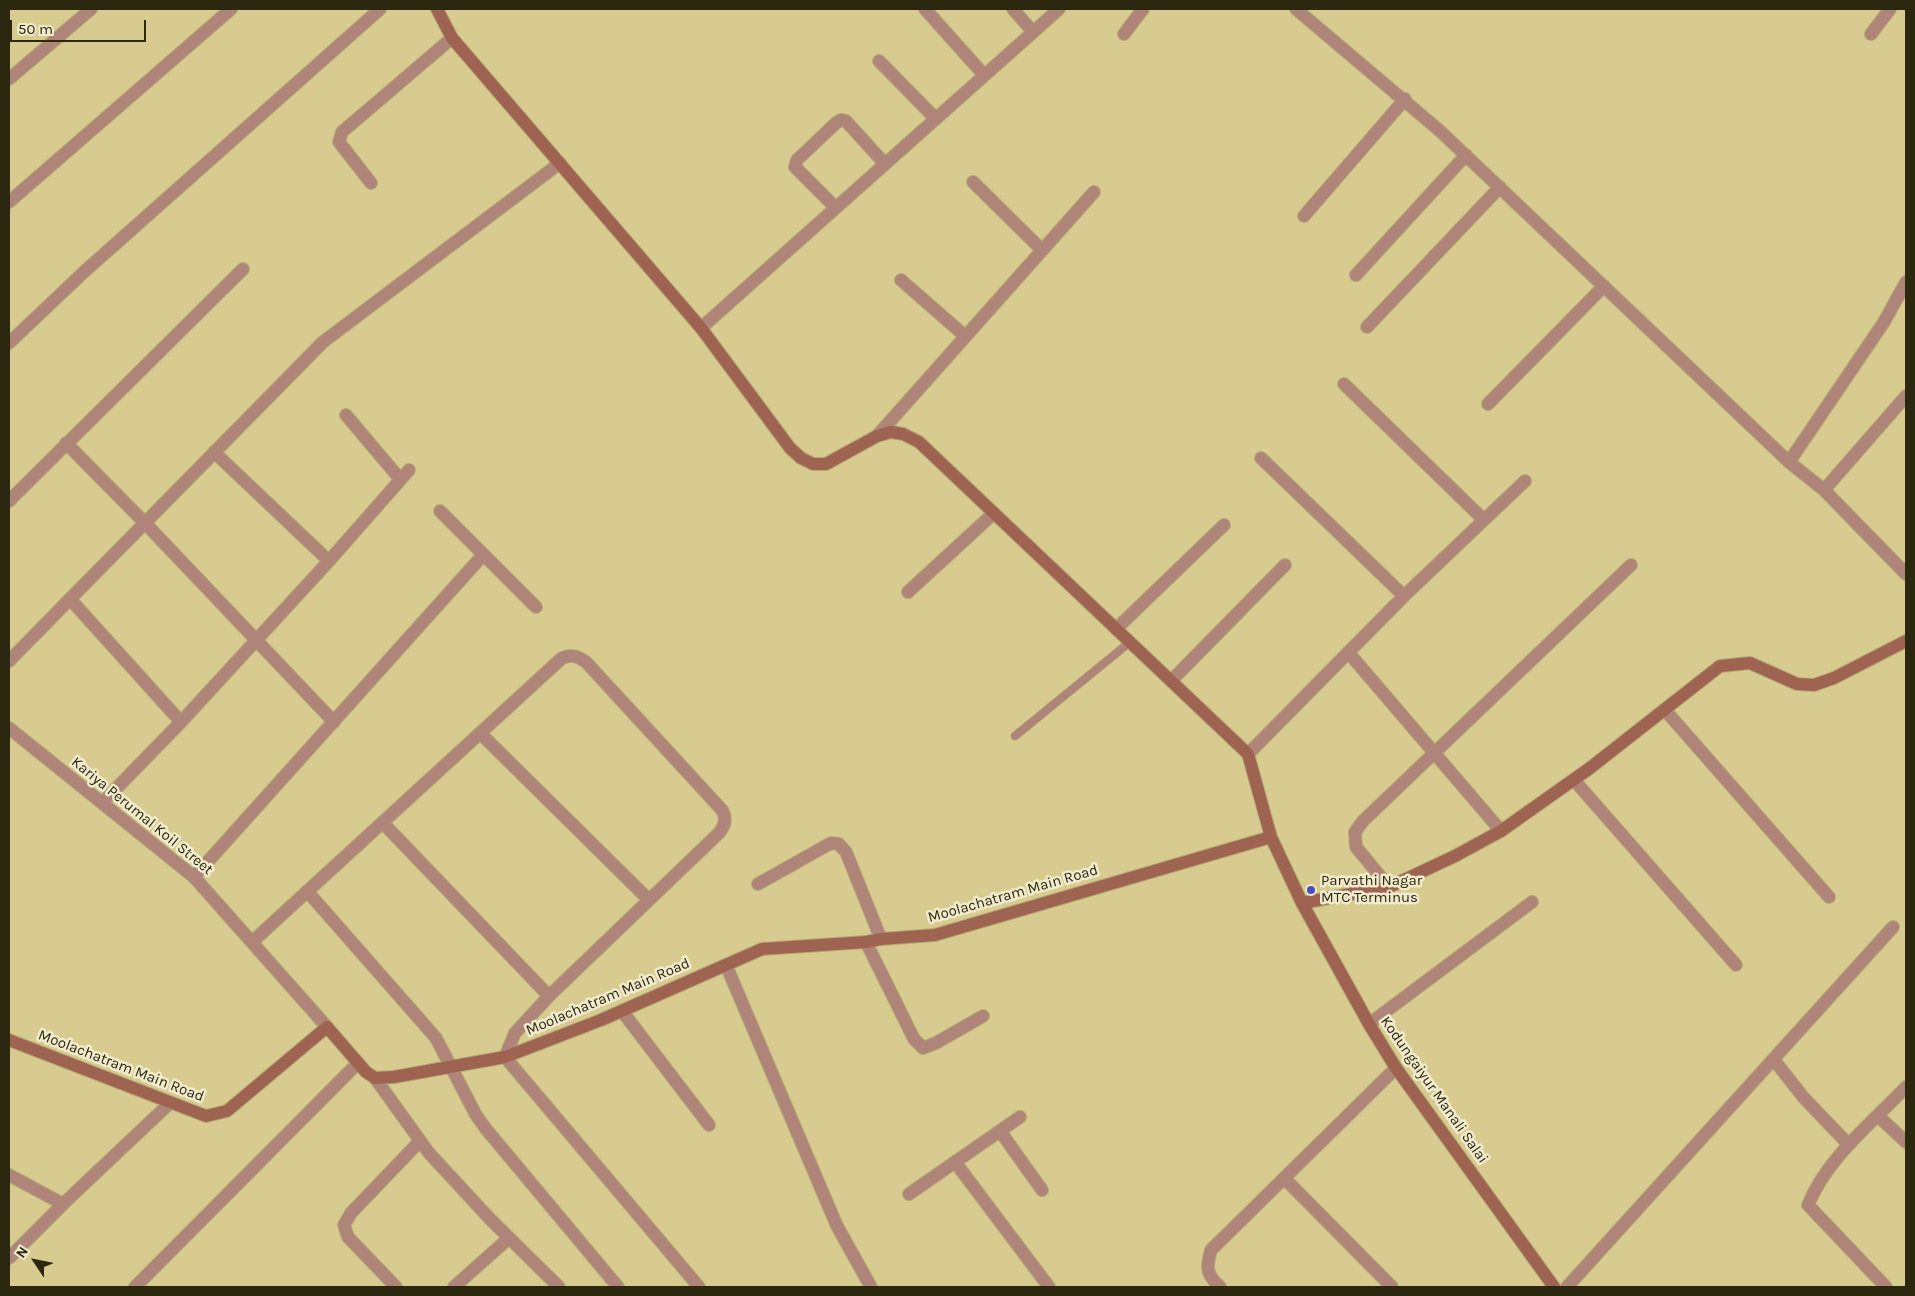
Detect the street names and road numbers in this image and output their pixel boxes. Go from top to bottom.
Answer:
street label: Kariya Perumal Koil Street [67,753,217,879]
street label: Moolachatram Main Road [926,861,1100,927]
street label: Moolachatram Main Road [523,954,693,1040]
street label: Kodungaiyur Manali Salai [1376,1013,1492,1167]
street label: Moolachatram Main Road [36,1026,206,1106]

